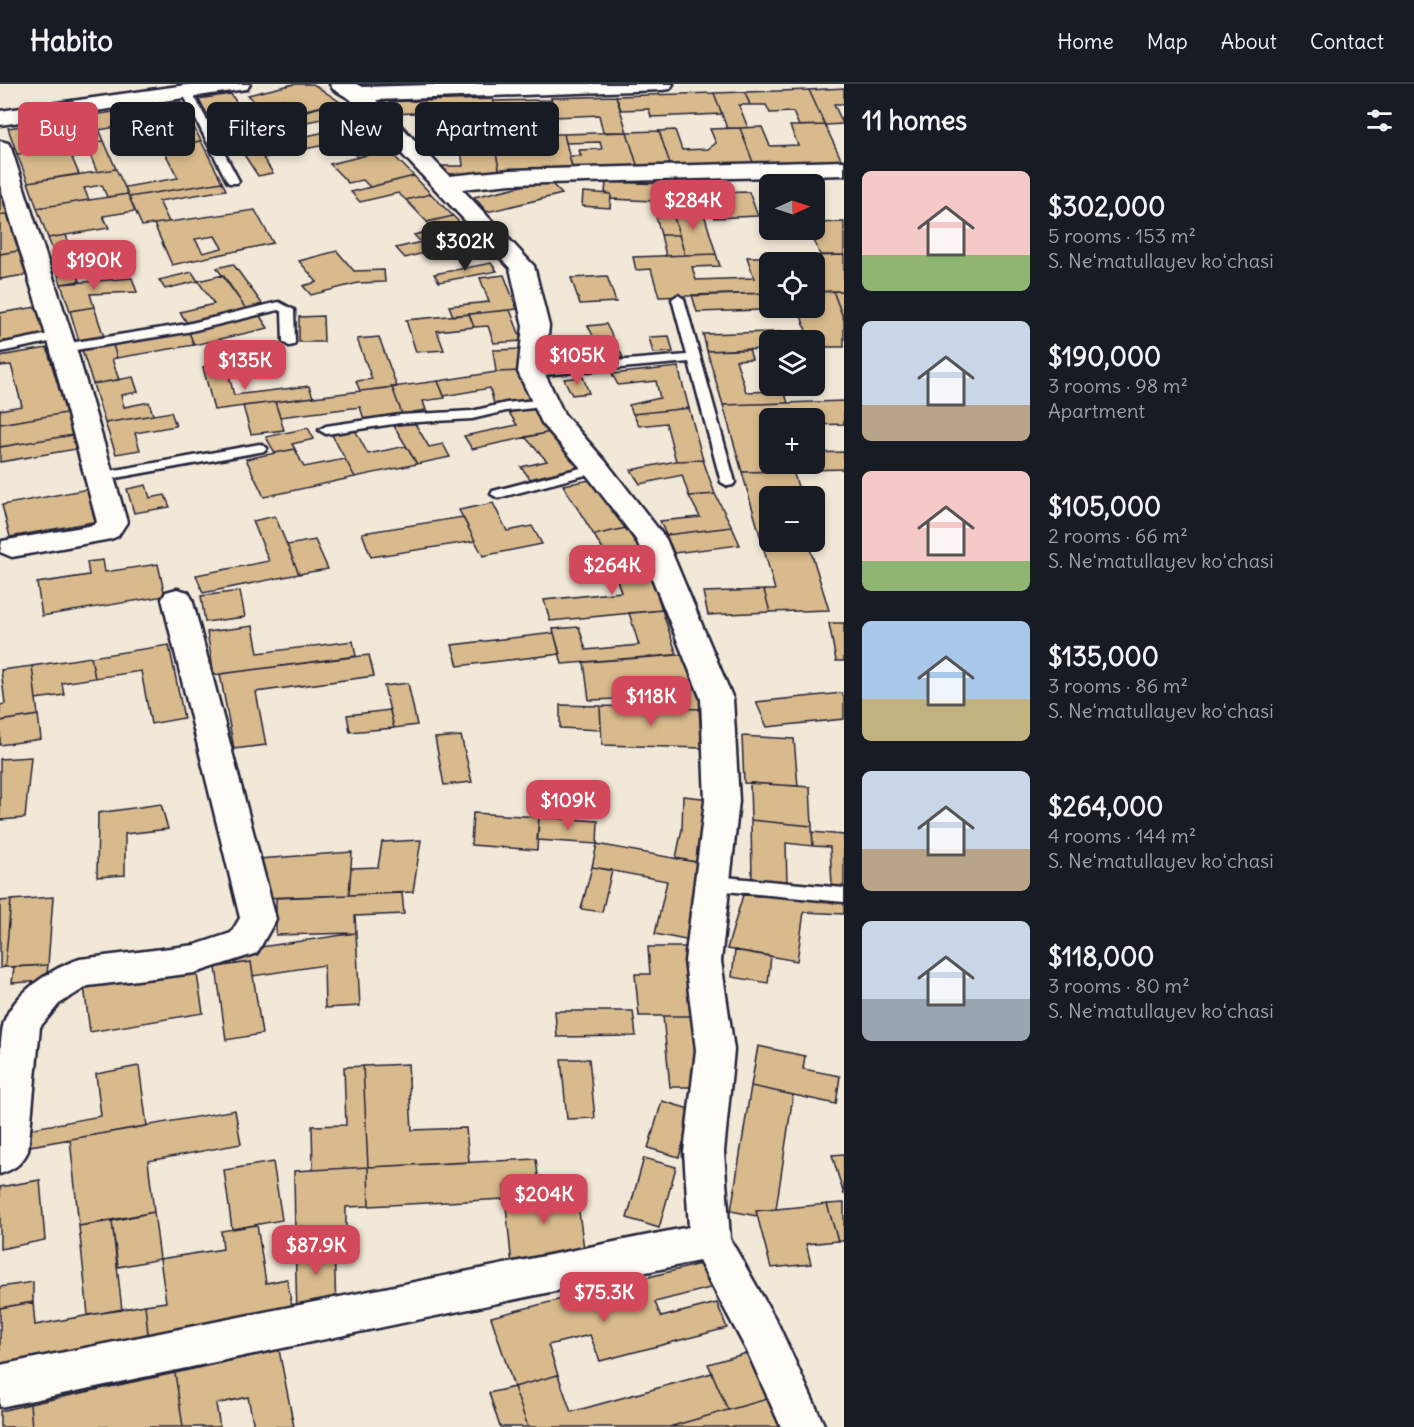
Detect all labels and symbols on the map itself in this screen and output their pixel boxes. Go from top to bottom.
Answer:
north arrow [759,174,825,240]
pin: $284K [651,180,735,231]
pin: $302K [423,221,507,272]
pin: $190K [52,240,136,291]
pin: $105K [535,335,619,386]
pin: $135K [203,340,287,391]
pin: $264K [570,545,654,596]
pin: $118K [609,676,693,727]
pin: $109K [526,780,610,831]
pin: $204K [502,1174,586,1225]
pin: $87.9K [267,1225,365,1276]
pin: $75.3K [555,1272,653,1323]

